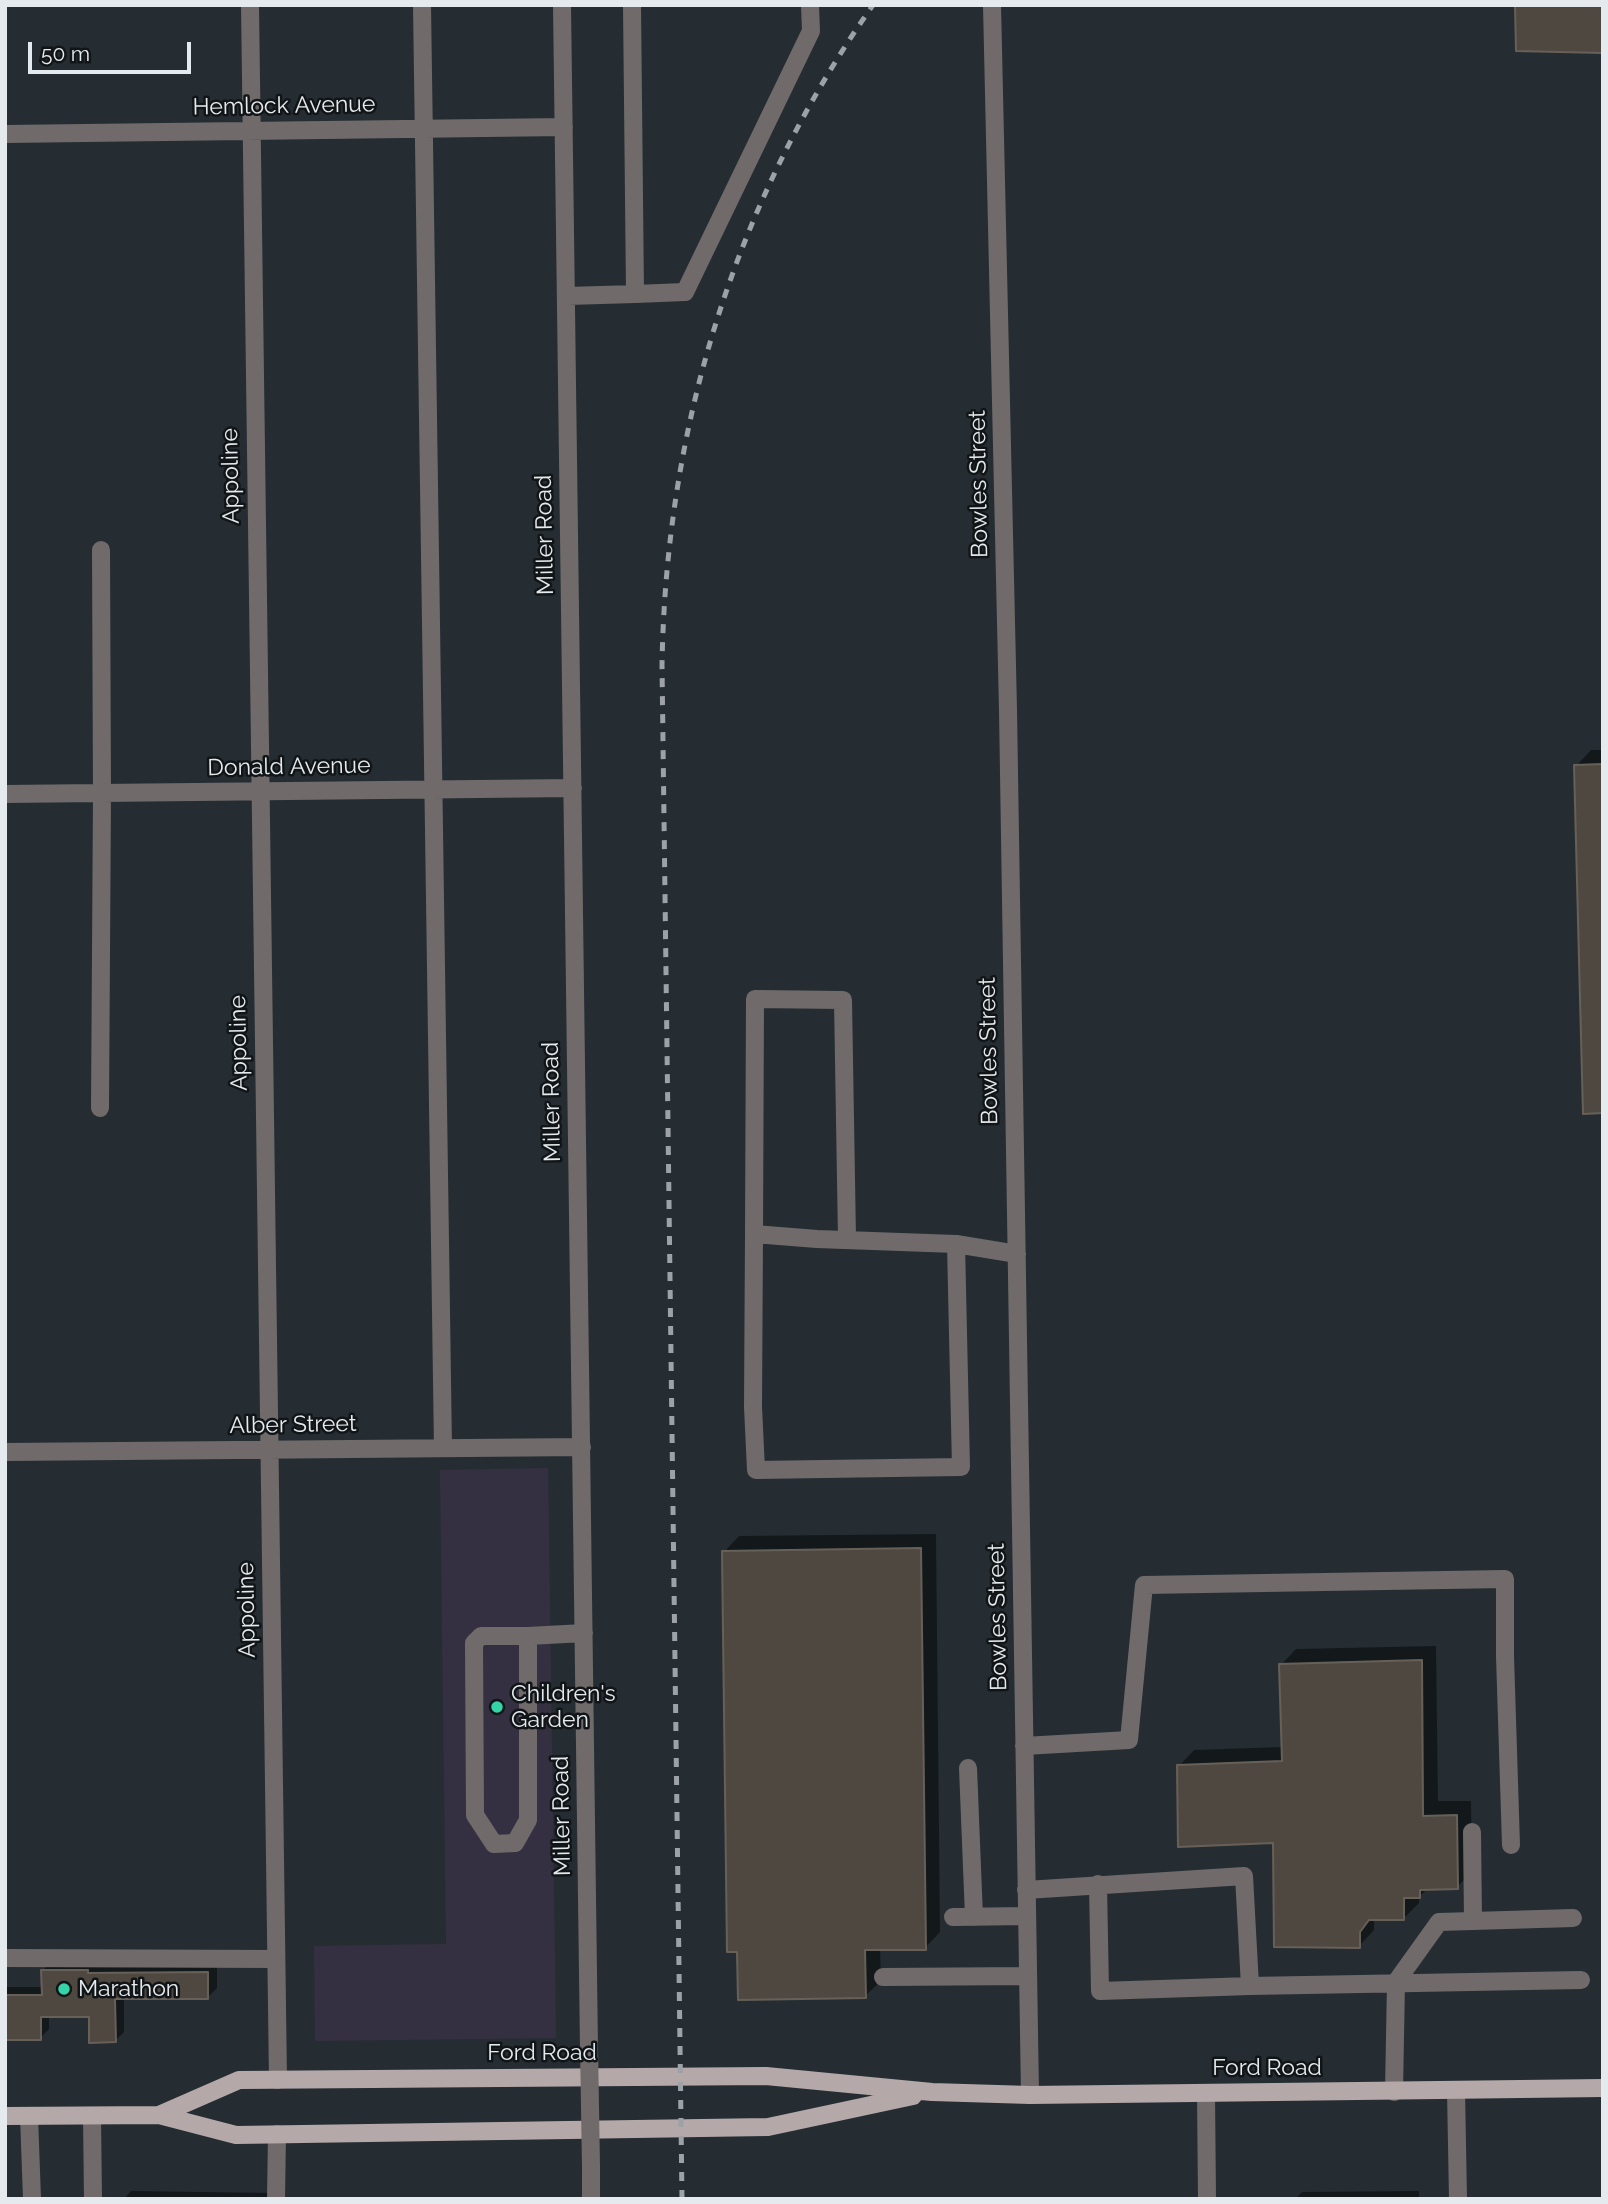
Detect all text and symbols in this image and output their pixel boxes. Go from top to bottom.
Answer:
scale bar [32,28,194,72]
text: 50 m [41,41,90,66]
street label: Hemlock Avenue [192,91,376,121]
street label: Bowles Street [964,410,994,558]
street label: Appoline [216,428,246,524]
street label: Miller Road [530,475,560,595]
street label: Donald Avenue [207,752,371,782]
street label: Bowles Street [974,977,1004,1125]
street label: Appoline [224,995,254,1091]
street label: Miller Road [537,1042,567,1162]
street label: Alber Street [229,1410,357,1440]
street label: Bowles Street [983,1543,1013,1691]
street label: Appoline [232,1562,262,1658]
place label: Children's Garden [511,1680,616,1734]
marker: Children's Garden [489,1699,505,1715]
street label: Miller Road [547,1756,577,1876]
place label: Marathon [78,1975,179,2003]
marker: Marathon [56,1981,72,1997]
street label: Ford Road [487,2039,597,2067]
street label: Ford Road [1212,2054,1322,2082]

